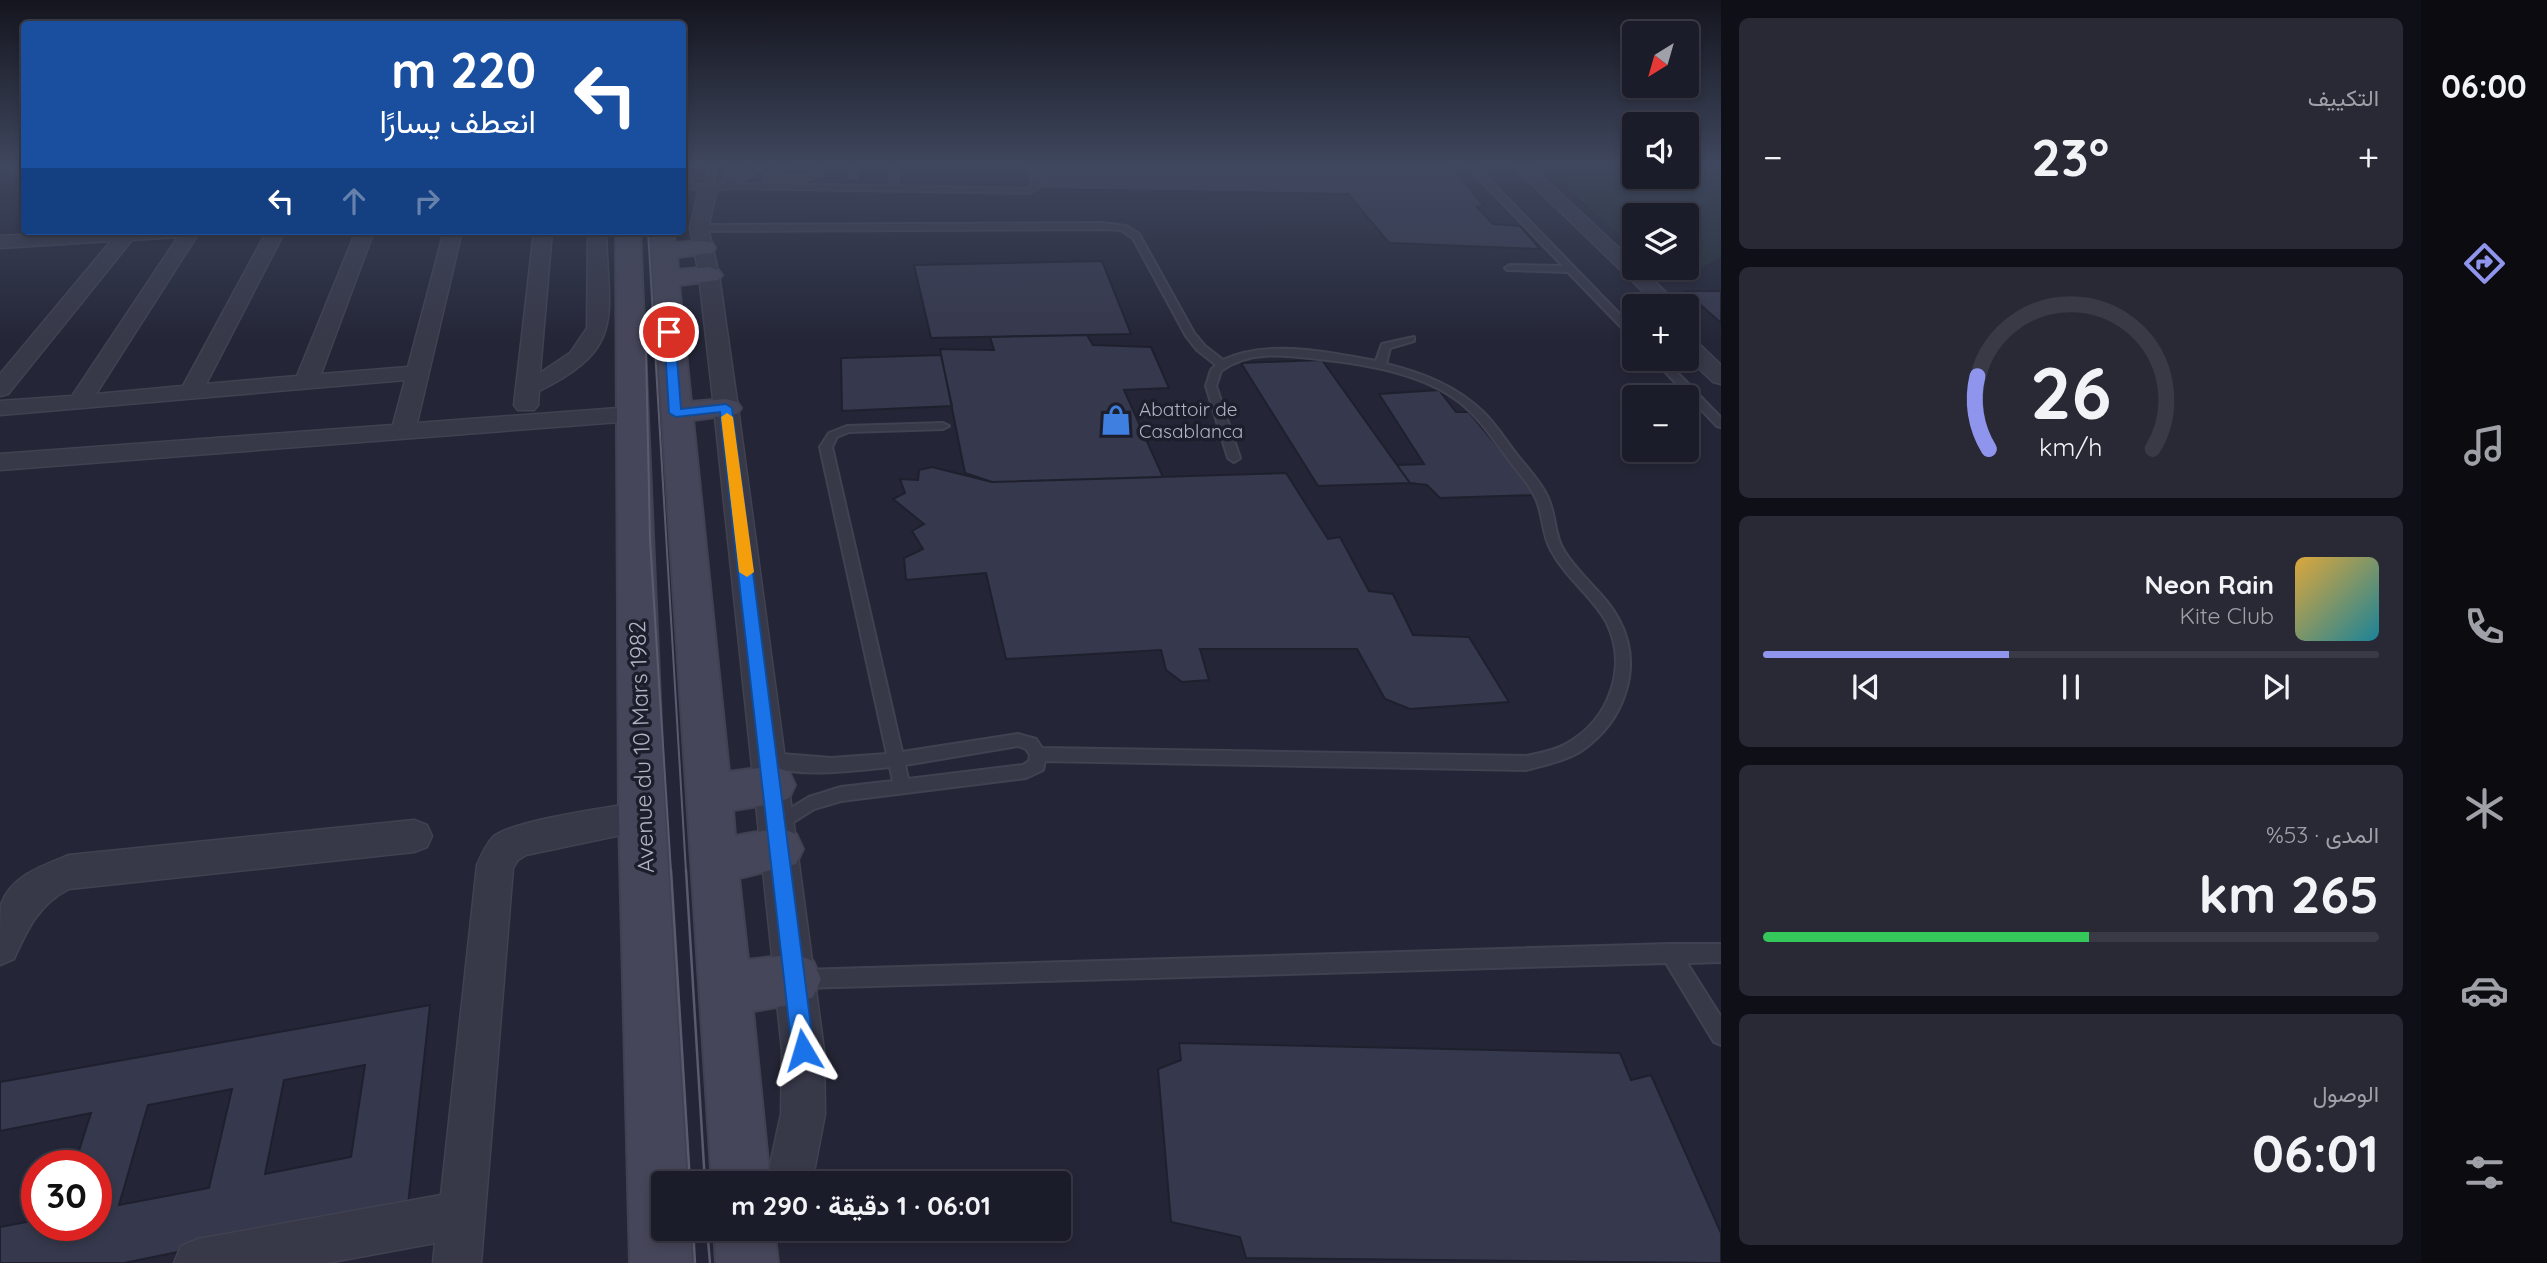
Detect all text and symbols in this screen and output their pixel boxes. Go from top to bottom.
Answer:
north arrow [1622,21,1699,98]
map controls [1622,21,1699,462]
text: 220 m [391,39,536,100]
icon: left [560,49,651,140]
text: 06:00 [2441,66,2527,106]
text: التكييف [2308,83,2379,112]
text: انعطف يسارًا [380,101,536,141]
button: sound [1622,112,1699,189]
text: 23° [2031,124,2109,189]
text: − [1763,133,1783,181]
text: + [2358,133,2379,181]
icon: left [262,182,300,220]
icon: ahead [335,182,373,220]
icon: right [408,182,446,220]
button: layers [1622,203,1699,280]
icon: directions [2460,239,2509,288]
button: + [1622,294,1699,371]
pin [639,302,699,362]
icon: arrive [650,313,688,351]
text: 26 [2030,346,2112,437]
button: − [1622,385,1699,462]
place label: Abattoir de Casablanca [1139,397,1243,443]
shop icon: Abattoir de Casablanca [1099,403,1133,437]
icon: music [2460,421,2509,470]
text: km/h [2039,430,2103,461]
text: Neon Rain [2145,568,2274,601]
text: Kite Club [2179,601,2274,630]
icon: phone [2460,602,2509,651]
street label: Avenue du 10 Mars 1982 [622,620,660,874]
icon: previous [1847,668,1885,706]
icon: pause [2052,668,2090,706]
icon: next [2257,668,2295,706]
icon: climate [2460,784,2509,833]
text: المدى · 53% [2266,820,2379,849]
text: 265 km [2199,861,2379,926]
icon: car [2460,966,2509,1015]
position arrow [766,1013,840,1087]
text: الوصول [2313,1079,2379,1108]
text: 06:01 [2252,1120,2379,1185]
icon: filters [2460,1148,2509,1197]
speed limit sign: 30 [21,1150,112,1241]
text: 06:01 · 1 دقيقة · 290 m [731,1189,991,1222]

